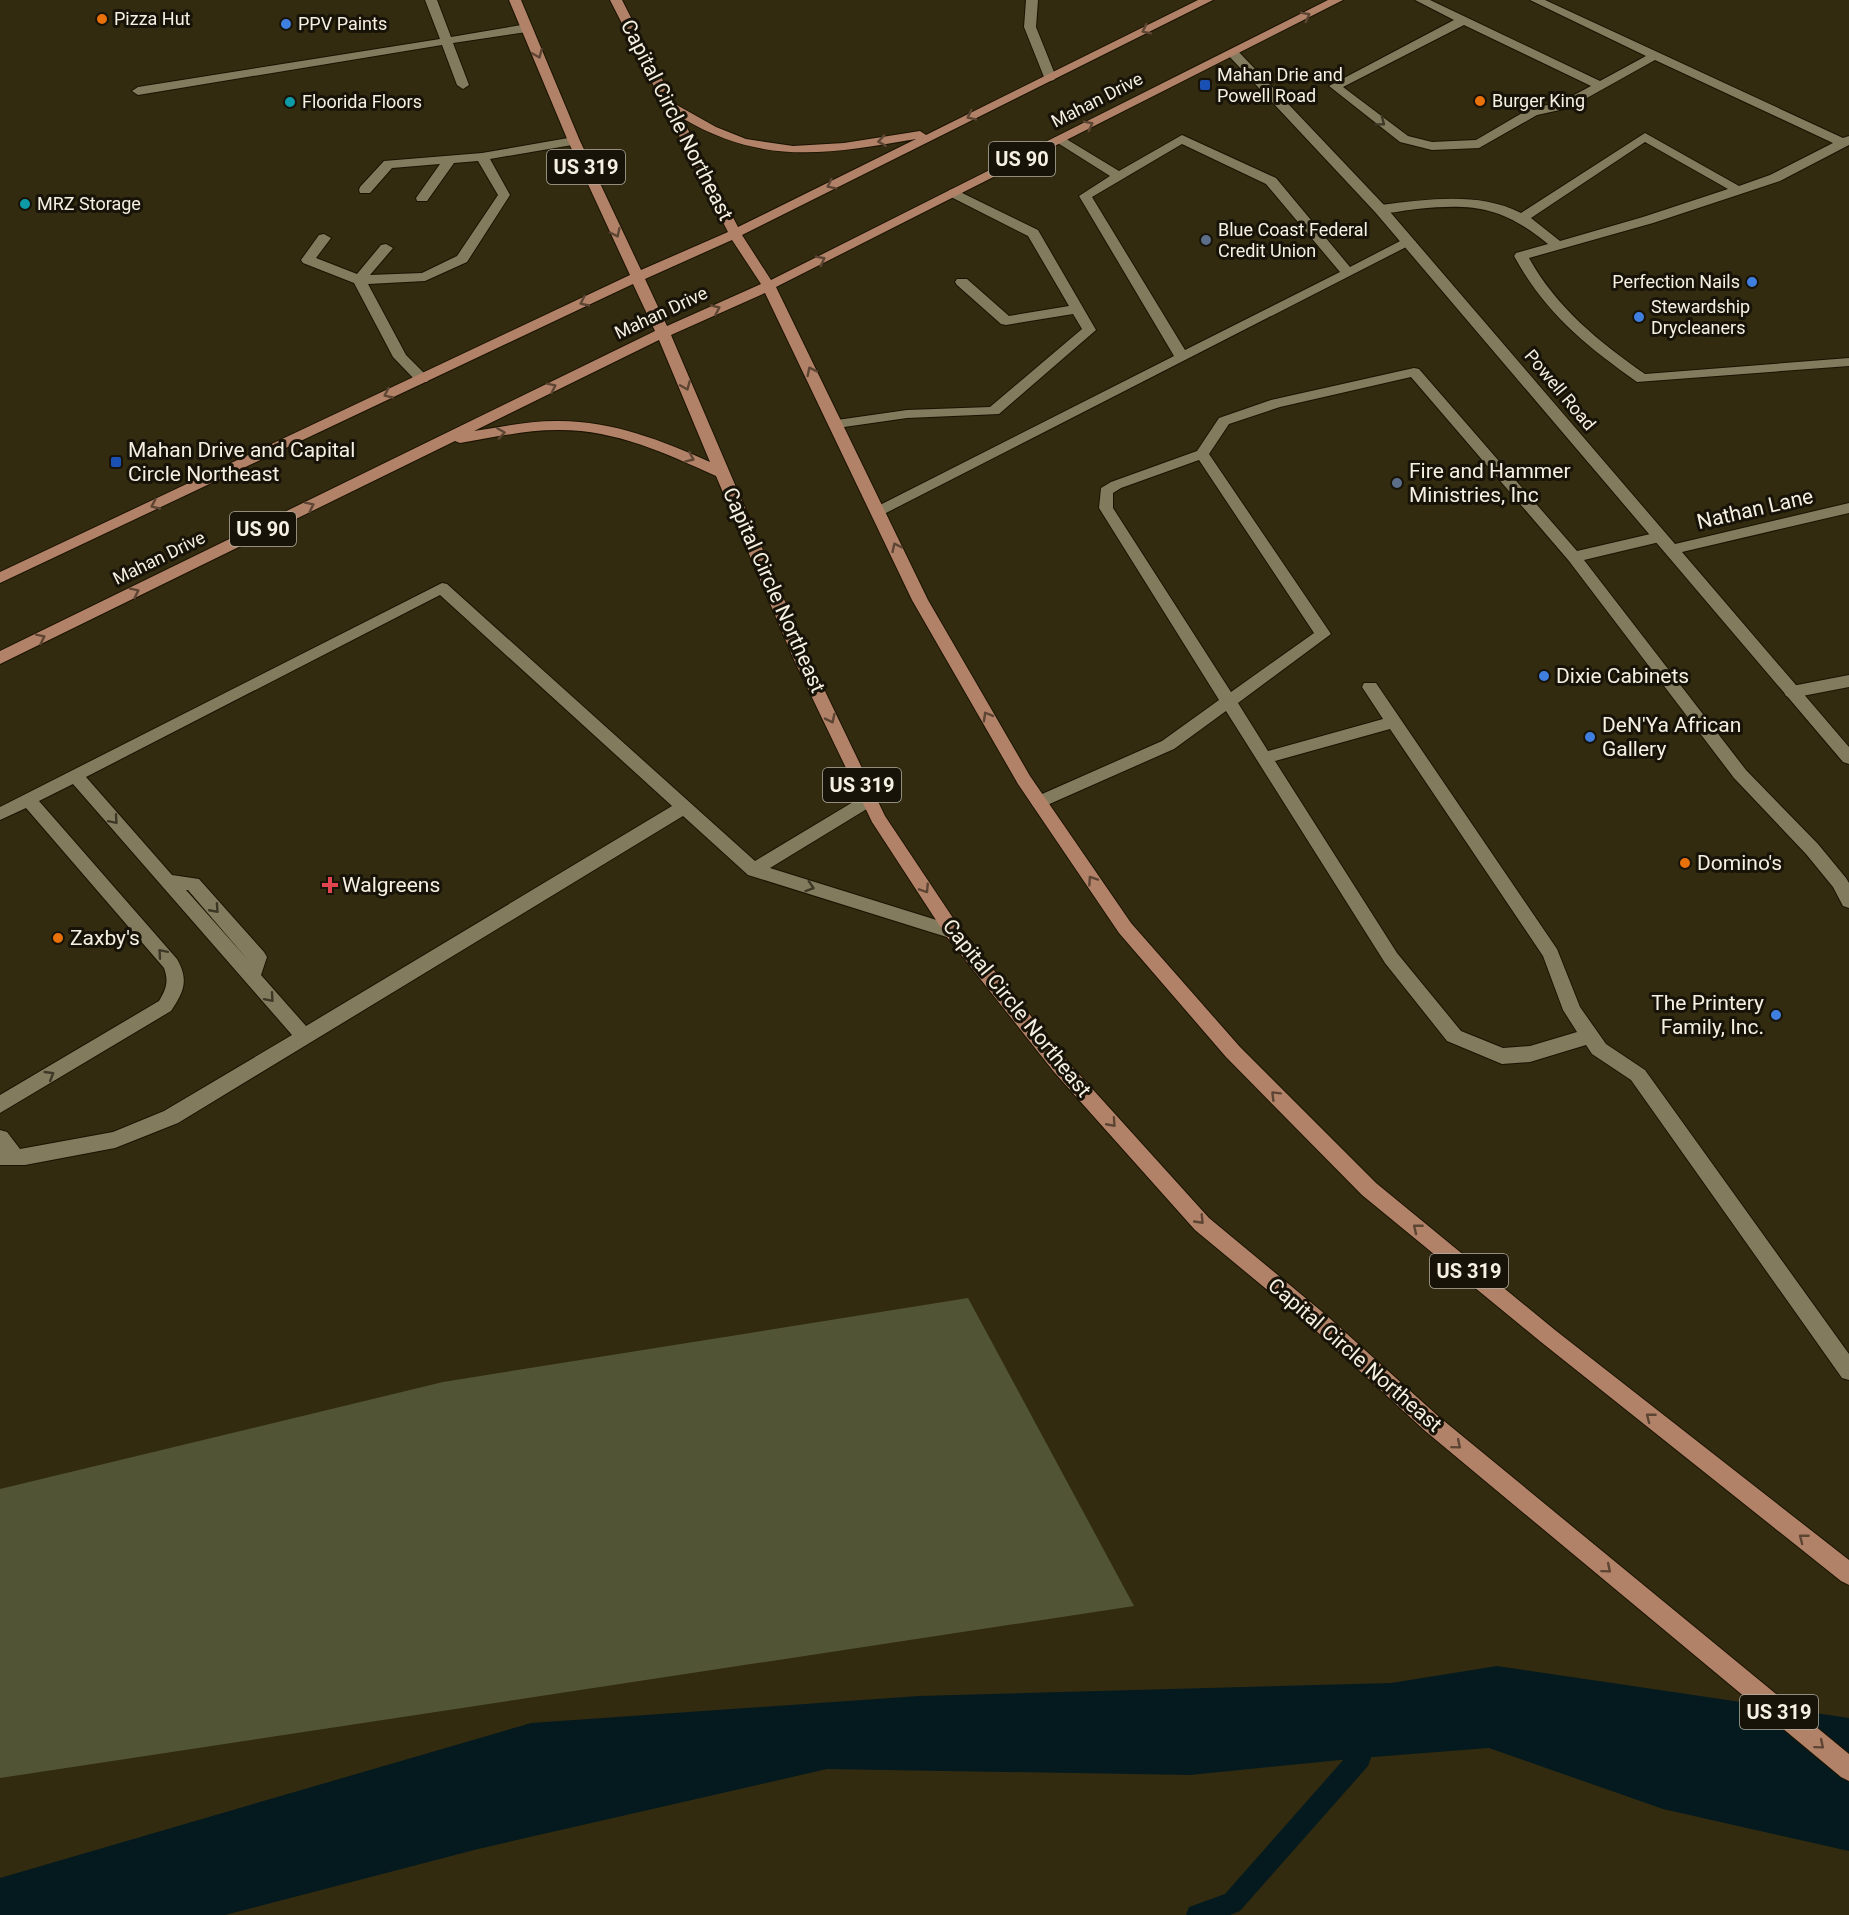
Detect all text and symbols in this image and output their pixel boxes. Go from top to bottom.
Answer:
place label: Pizza Hut [114,8,191,29]
one-way arrow [1300,11,1311,23]
marker: Pizza Hut [95,12,109,26]
place label: PPV Paints [298,13,387,34]
street label: Capital Circle Northeast [616,16,738,224]
marker: PPV Paints [279,17,293,31]
one-way arrow [1141,23,1152,34]
one-way arrow [530,48,542,59]
place label: Mahan Drie and Powell Road [1217,64,1343,106]
street label: Mahan Drive [1047,67,1146,132]
marker: Mahan Drie and Powell Road [1198,78,1212,92]
place label: Burger King [1492,90,1585,111]
place label: Floorida Floors [302,91,422,112]
marker: Burger King [1473,94,1487,108]
marker: Floorida Floors [283,95,297,109]
one-way arrow [966,109,977,120]
one-way arrow [1375,114,1386,125]
one-way arrow [1083,121,1094,132]
one-way arrow [877,134,887,147]
road number: US 90 [989,142,1055,176]
road number: US 319 [547,150,625,184]
one-way arrow [826,178,837,189]
place label: MRZ Storage [37,193,141,214]
marker: MRZ Storage [18,197,32,211]
place label: Blue Coast Federal Credit Union [1218,219,1368,261]
one-way arrow [609,226,621,237]
marker: Blue Coast Federal Credit Union [1199,233,1213,247]
one-way arrow [815,255,826,267]
place label: Perfection Nails [1612,271,1740,292]
marker: Perfection Nails [1745,275,1759,289]
street label: Mahan Drive [611,282,711,343]
one-way arrow [579,295,590,307]
place label: Stewardship Drycleaners [1651,296,1750,338]
one-way arrow [709,304,720,316]
marker: Stewardship Drycleaners [1632,310,1646,324]
street label: Powell Road [1520,345,1600,434]
one-way arrow [806,367,818,378]
one-way arrow [679,380,691,391]
one-way arrow [546,383,556,394]
one-way arrow [384,387,395,399]
one-way arrow [496,427,506,439]
place label: Mahan Drive and Capital Circle Northeast [128,438,355,486]
one-way arrow [684,451,695,463]
marker: Mahan Drive and Capital Circle Northeast [109,455,123,469]
place label: Fire and Hammer Ministries, Inc [1409,459,1571,507]
marker: Fire and Hammer Ministries, Inc [1390,476,1404,490]
street label: Capital Circle Northeast [718,484,830,696]
street label: Nathan Lane [1695,484,1815,534]
one-way arrow [151,497,162,509]
one-way arrow [303,502,314,514]
road number: US 90 [230,512,296,546]
street label: Mahan Drive [109,526,208,589]
one-way arrow [891,542,903,553]
one-way arrow [128,588,139,600]
one-way arrow [35,634,46,646]
place label: Dixie Cabinets [1556,664,1689,688]
marker: Dixie Cabinets [1537,669,1551,683]
one-way arrow [983,712,994,722]
one-way arrow [823,713,835,724]
place label: DeN'Ya African Gallery [1602,713,1741,761]
marker: DeN'Ya African Gallery [1583,730,1597,744]
road number: US 319 [823,768,901,802]
one-way arrow [107,813,118,824]
place label: Domino's [1697,851,1782,875]
marker: Domino's [1678,856,1692,870]
place label: Walgreens [342,873,440,897]
one-way arrow [1088,876,1099,887]
marker: Walgreens [323,878,337,892]
one-way arrow [804,880,815,892]
one-way arrow [918,882,929,893]
one-way arrow [208,902,219,912]
street label: Capital Circle Northeast [938,914,1096,1102]
place label: Zaxby's [70,926,140,950]
marker: Zaxby's [51,931,65,945]
one-way arrow [158,949,169,960]
one-way arrow [263,991,274,1002]
place label: The Printery Family, Inc. [1651,991,1764,1039]
marker: The Printery Family, Inc. [1769,1008,1783,1022]
one-way arrow [44,1071,54,1083]
one-way arrow [1271,1091,1282,1101]
one-way arrow [1105,1117,1116,1127]
one-way arrow [1192,1212,1203,1223]
one-way arrow [1413,1225,1424,1236]
road number: US 319 [1430,1254,1508,1288]
street label: Capital Circle Northeast [1263,1273,1447,1437]
one-way arrow [1646,1413,1657,1424]
one-way arrow [1450,1437,1461,1448]
one-way arrow [1799,1534,1810,1545]
one-way arrow [1600,1562,1611,1573]
road number: US 319 [1740,1695,1818,1729]
one-way arrow [1813,1738,1824,1749]

